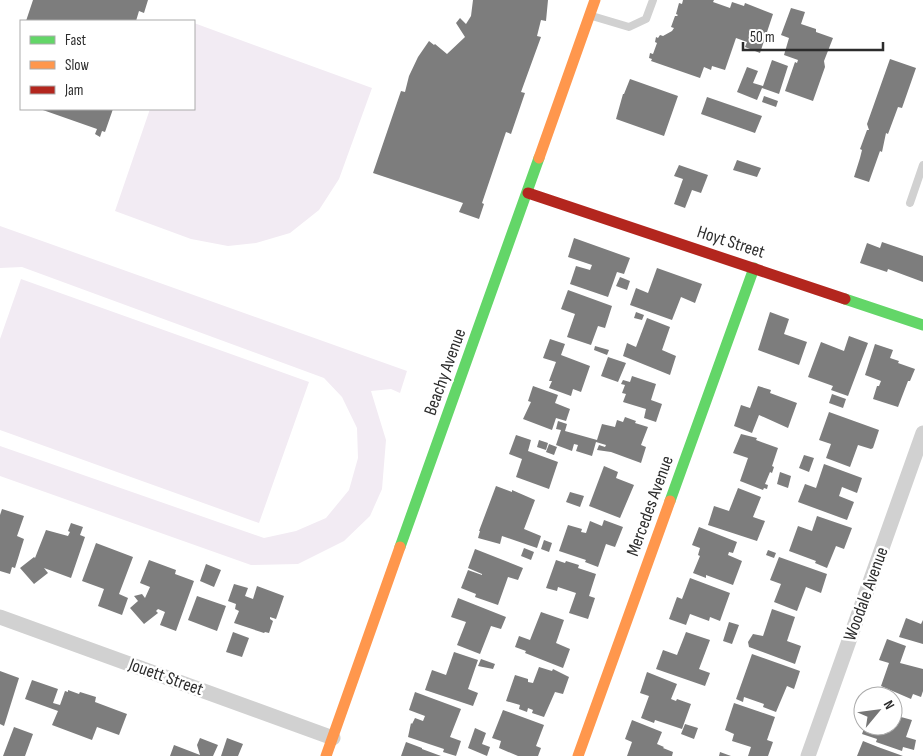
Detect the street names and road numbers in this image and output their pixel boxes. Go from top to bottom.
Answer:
street label: Hoyt Street [695,221,768,263]
street label: Beachy Avenue [420,326,470,418]
street label: Mercedes Avenue [622,453,678,559]
street label: Woodale Avenue [839,544,893,644]
street label: Jouett Street [125,654,207,700]

